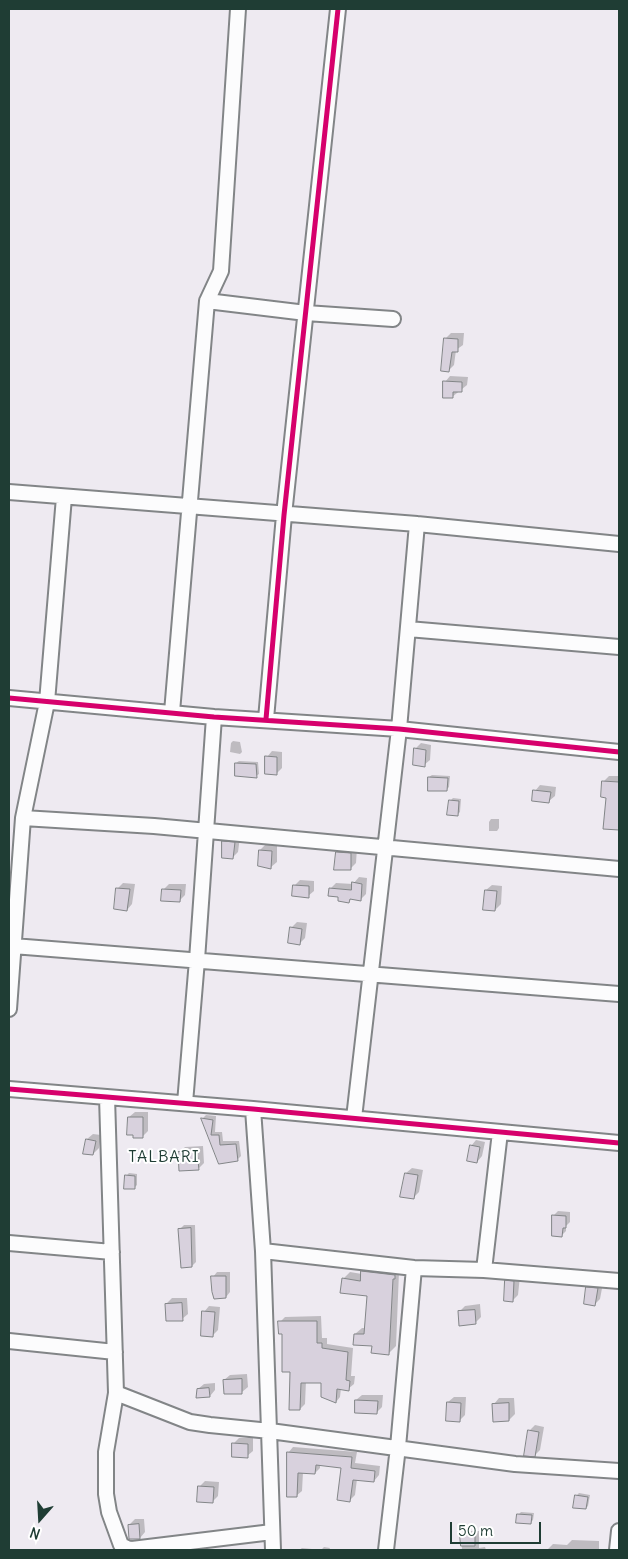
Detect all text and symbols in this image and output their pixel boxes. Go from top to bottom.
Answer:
district label: TALBARI [127,1147,201,1167]
north arrow [15,1494,65,1544]
scale bar [453,1512,544,1544]
text: 50 m [458,1521,493,1540]
text: N [28,1523,43,1543]

